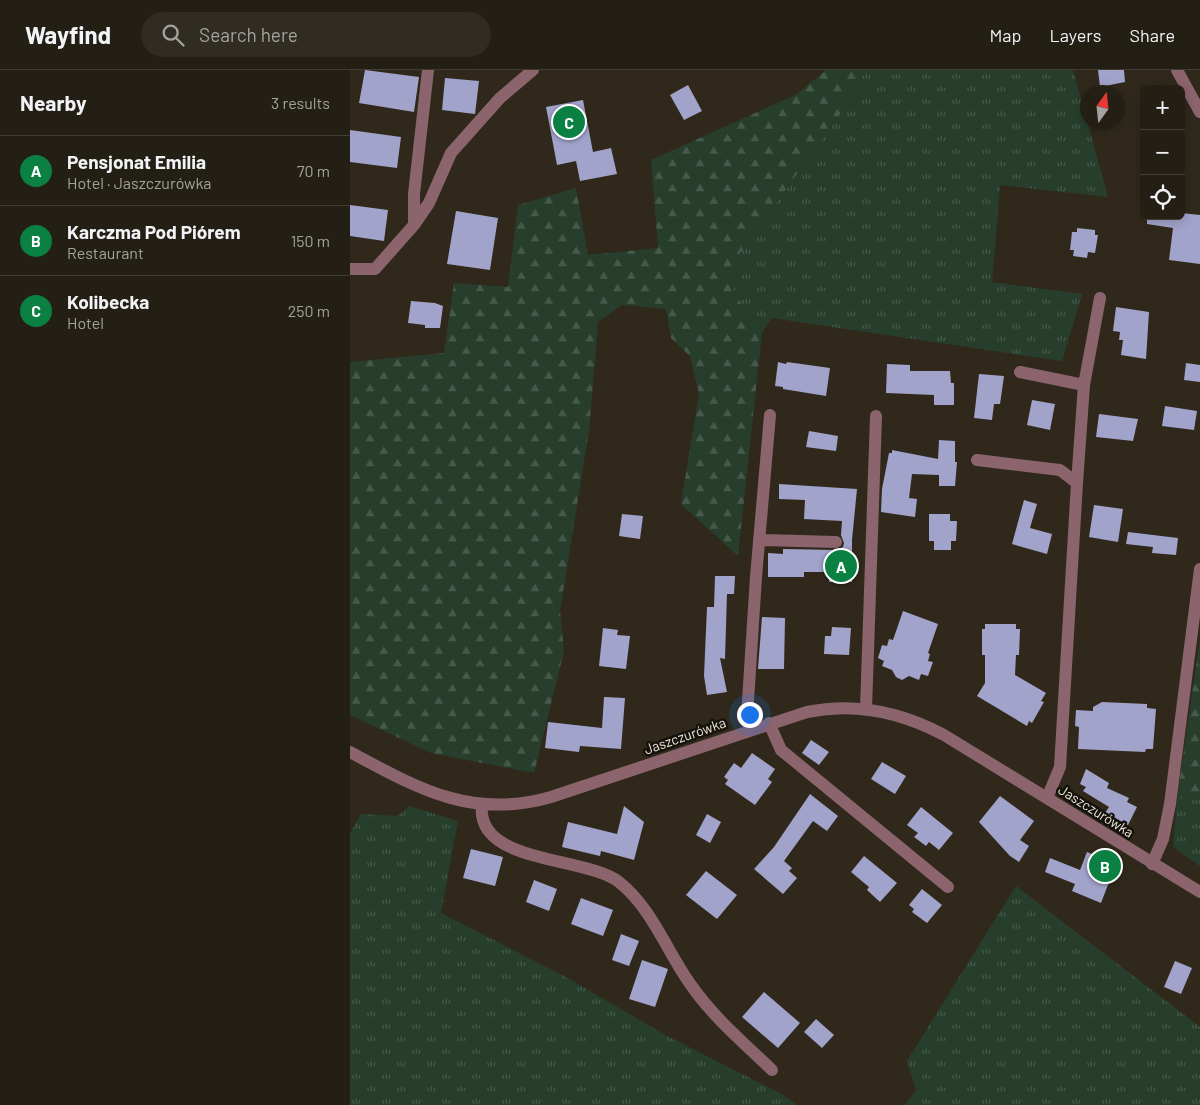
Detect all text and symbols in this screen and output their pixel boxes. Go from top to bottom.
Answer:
search box [141,12,491,57]
text: Wayfind [25,20,111,49]
icon: search [159,21,187,49]
text: Search here [199,23,298,46]
text: Map [989,24,1021,46]
text: Layers [1049,24,1102,46]
text: Share [1130,24,1175,46]
north arrow [1080,85,1125,130]
map controls [1140,85,1185,220]
button: + [1140,85,1185,130]
text: Nearby [20,90,86,115]
text: 3 results [271,93,330,112]
pin: C [553,103,585,141]
button: − [1140,130,1185,175]
text: Pensjonat Emilia [67,150,206,173]
text: A [31,161,41,180]
text: 70 m [297,161,330,180]
text: Hotel · Jaszczurówka [67,173,212,192]
button: locate [1140,175,1185,220]
text: Karczma Pod Piórem [67,220,241,243]
text: B [31,231,41,250]
text: 150 m [291,231,330,250]
text: Restaurant [67,243,144,262]
text: Kolibecka [67,290,149,313]
text: C [31,301,41,320]
text: 250 m [288,301,330,320]
text: Hotel [67,313,104,332]
pin: A [825,547,857,585]
your location [737,702,763,728]
street label: Jaszczurówka [642,714,728,758]
street label: Jaszczurówka [1055,781,1137,840]
pin: B [1089,847,1121,885]

